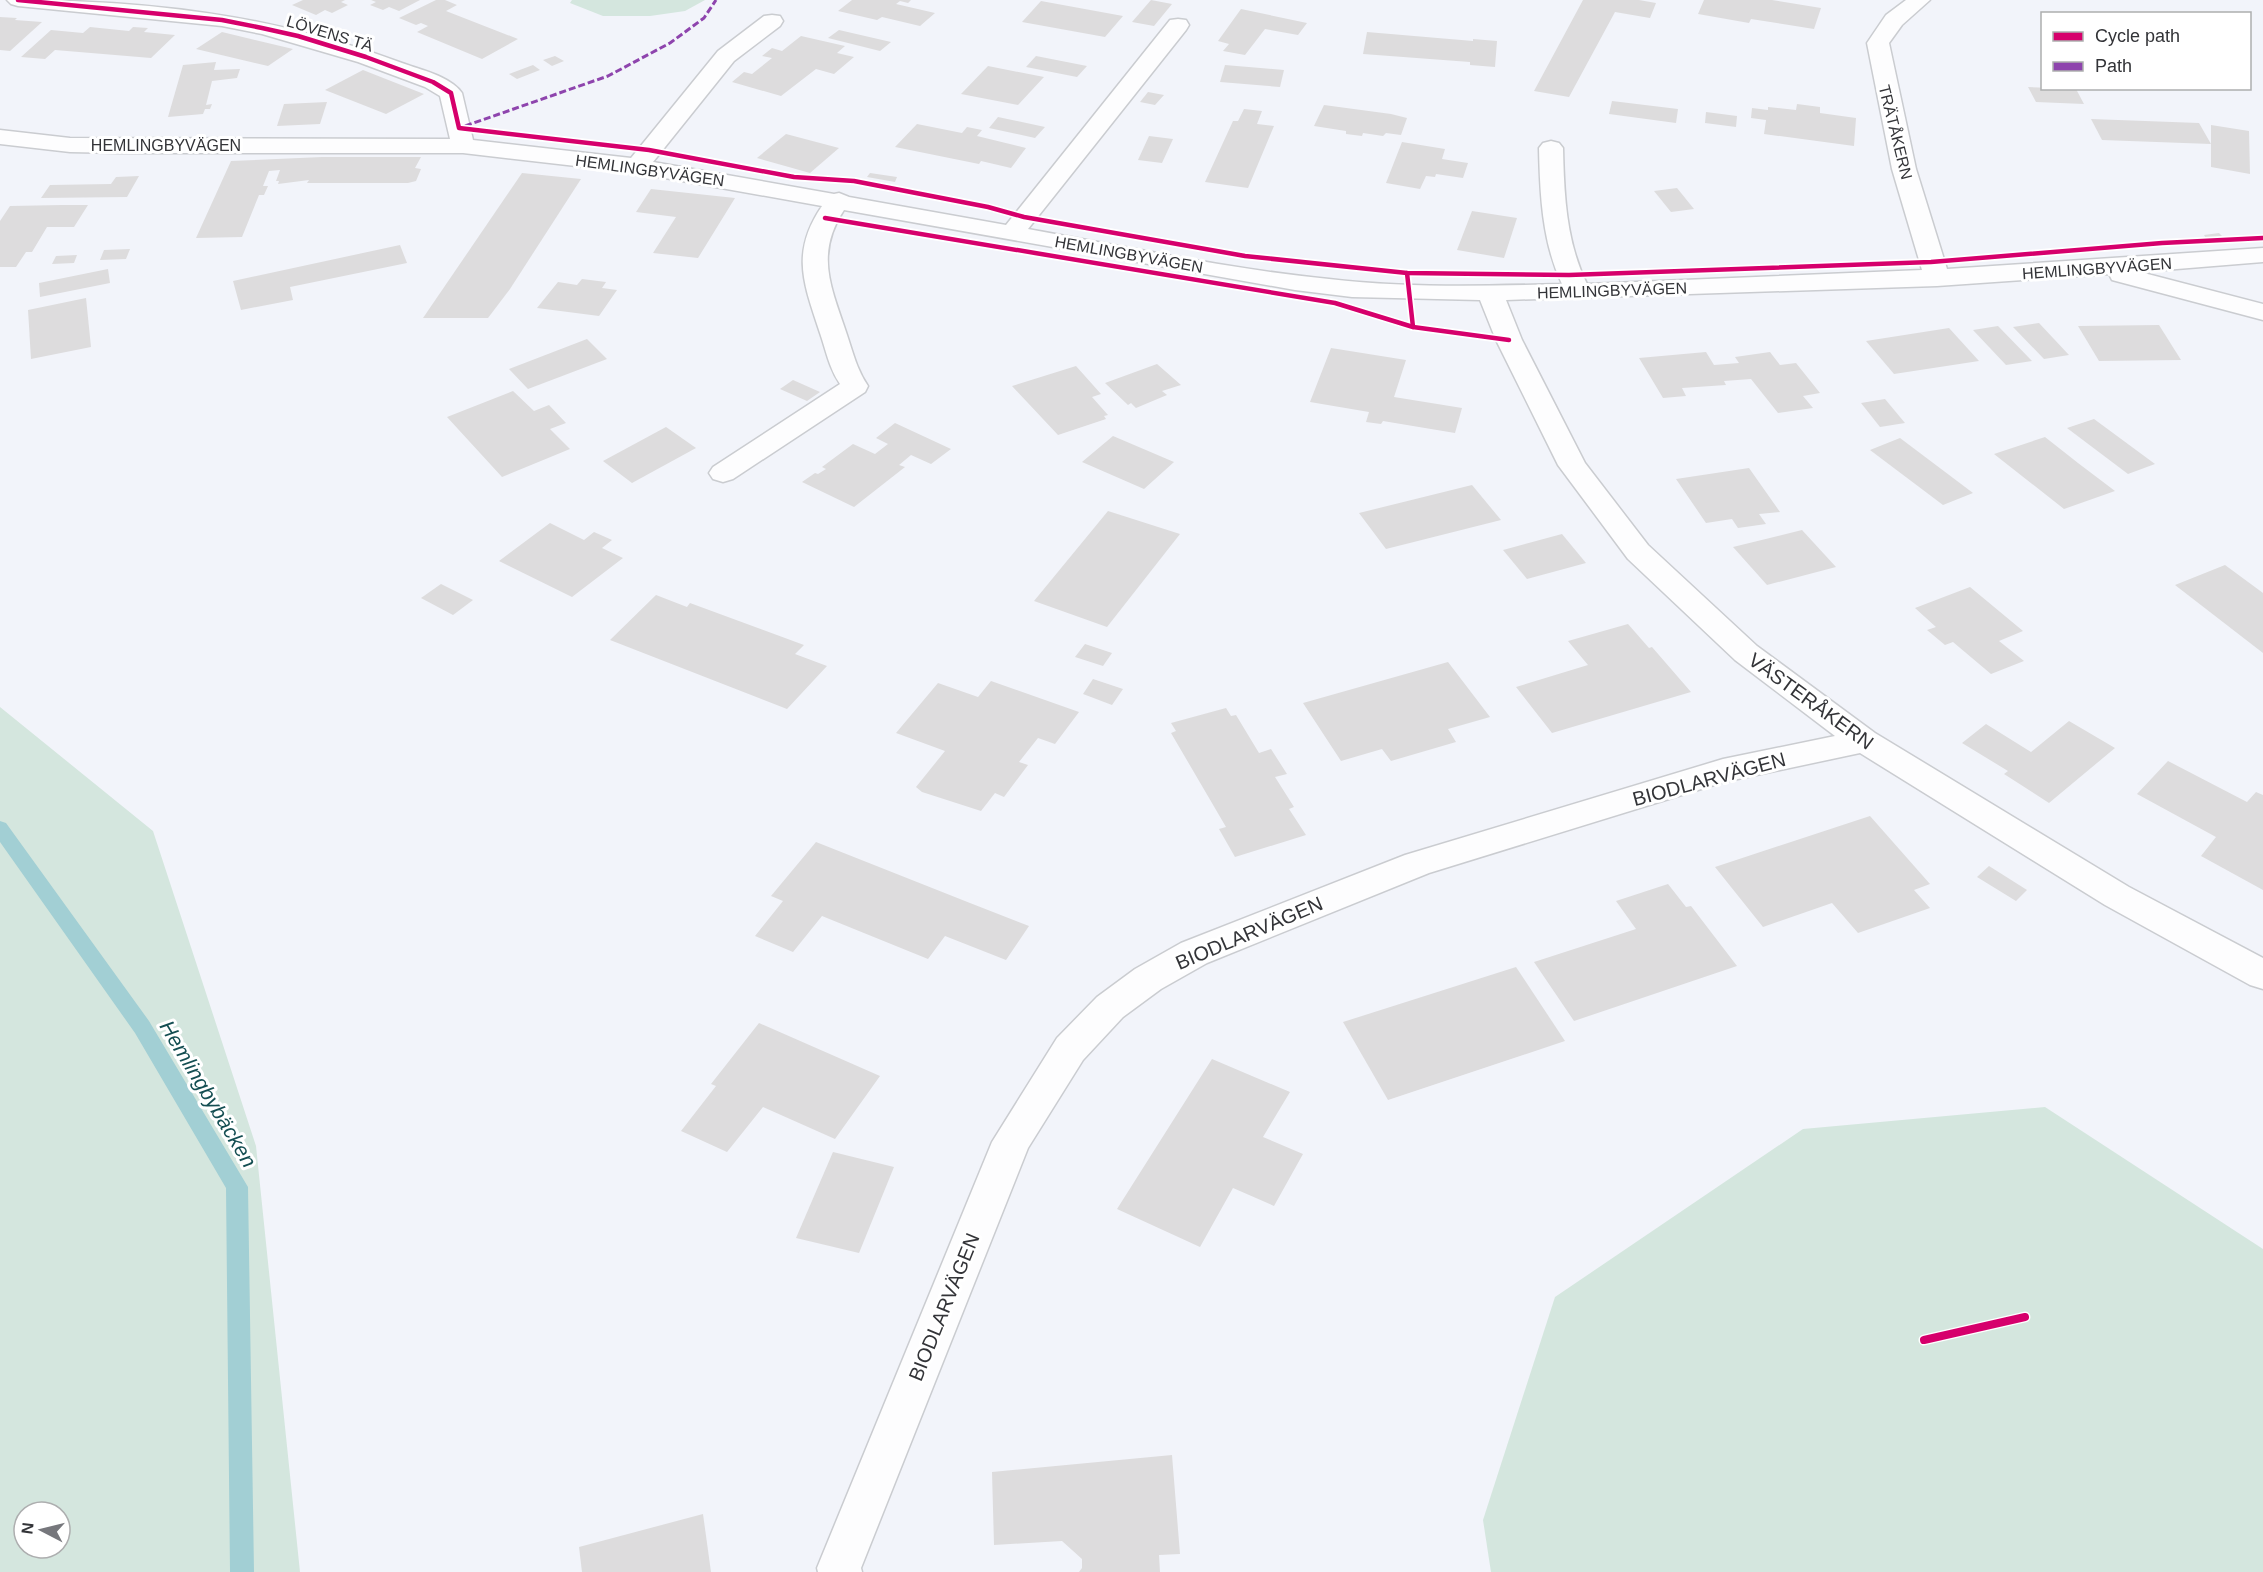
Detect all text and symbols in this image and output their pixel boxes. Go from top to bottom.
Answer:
street label: LÖVENS TÄ [285,12,375,55]
legend [2041,12,2251,90]
text: Cycle path [2095,26,2180,46]
text: Path [2095,56,2132,76]
street label: TRÄTÅKERN [1876,83,1916,181]
street label: HEMLINGBYVÄGEN [91,137,241,154]
street label: HEMLINGBYVÄGEN [574,152,726,189]
street label: HEMLINGBYVÄGEN [1053,233,1204,276]
street label: HEMLINGBYVÄGEN [2021,255,2173,282]
street label: HEMLINGBYVÄGEN [1537,279,1687,302]
street label: VÄSTERÅKERN [1744,648,1878,754]
street label: BIODLARVÄGEN [1630,748,1788,810]
street label: BIODLARVÄGEN [1172,892,1326,974]
water label: Hemlingbybäcken [156,1016,261,1171]
street label: BIODLARVÄGEN [904,1230,984,1384]
north arrow [12,1500,72,1560]
text: N [18,1521,37,1535]

